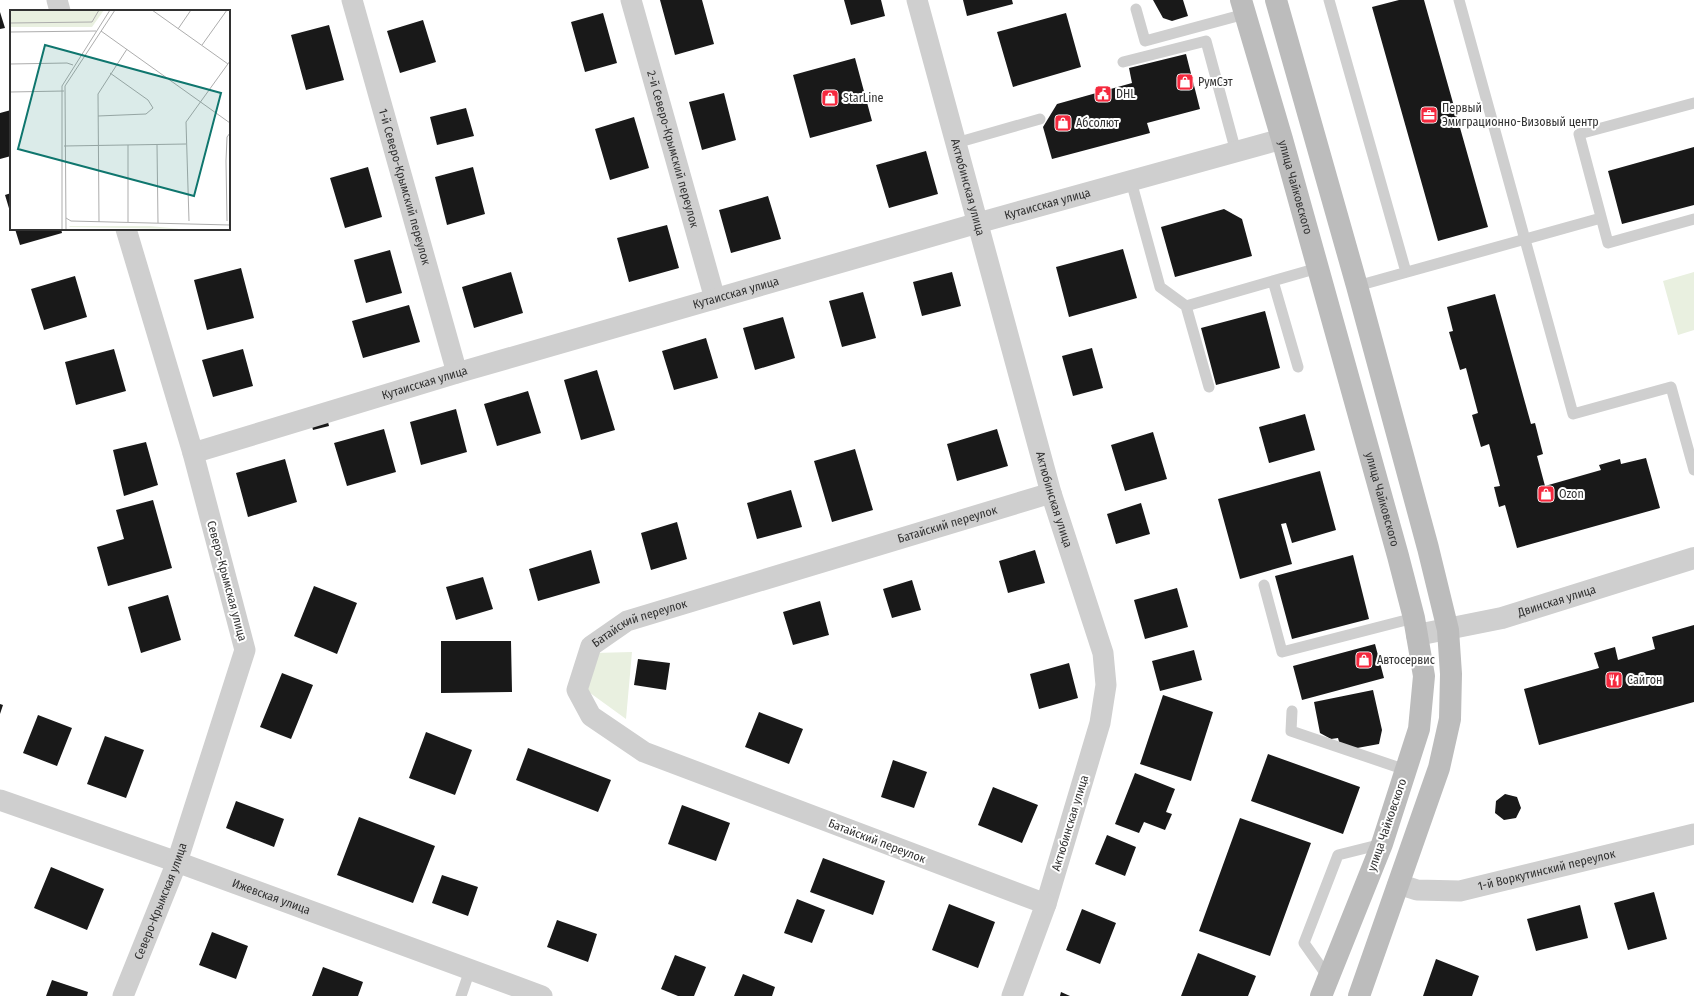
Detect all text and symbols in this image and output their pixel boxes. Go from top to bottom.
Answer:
inset map [10,10,230,230]
street label: 2-й Северо-Крымский переулок [644,69,702,230]
shop icon: РумСэт [1175,72,1195,92]
place label: РумСэт [1198,75,1233,89]
public building icon: DHL [1093,84,1113,104]
place label: DHL [1116,87,1136,101]
shop icon: StarLine [820,88,840,108]
place label: StarLine [843,91,884,105]
place label: Первый Эмиграционно-Визовый центр [1442,101,1599,129]
office icon: Первый Эмиграционно-Визовый центр [1419,105,1439,125]
street label: 1-й Северо-Крымский переулок [376,107,433,267]
shop icon: Абсолют [1053,113,1073,133]
place label: Абсолют [1076,116,1119,130]
street label: Актюбинская улица [948,137,988,237]
street label: улица Чайковского [1276,138,1315,236]
street label: Кутаисская улица [1003,185,1092,222]
street label: Кутаисская улица [691,274,781,312]
street label: Кутаисская улица [380,363,469,402]
street label: Актюбинская улица [1033,450,1075,549]
street label: улица Чайковского [1362,451,1402,548]
shop icon: Ozon [1536,484,1556,504]
place label: Ozon [1559,487,1584,501]
street label: Батайский переулок [896,503,999,546]
street label: Северо-Крымская улица [204,519,250,643]
street label: Двинская улица [1515,582,1598,620]
street label: Батайский переулок [589,596,689,650]
shop icon: Автосервис [1354,650,1374,670]
place label: Автосервис [1377,653,1435,667]
restaurant icon: Сайгон [1604,670,1624,690]
place label: Сайгон [1627,673,1662,687]
street label: Актюбинская улица [1049,773,1091,873]
street label: улица Чайковского [1365,777,1409,873]
street label: Батайский переулок [826,816,928,866]
street label: Северо-Крымская улица [131,841,190,962]
street label: 1-й Воркутинский переулок [1476,846,1617,893]
street label: Ижевская улица [230,876,312,917]

